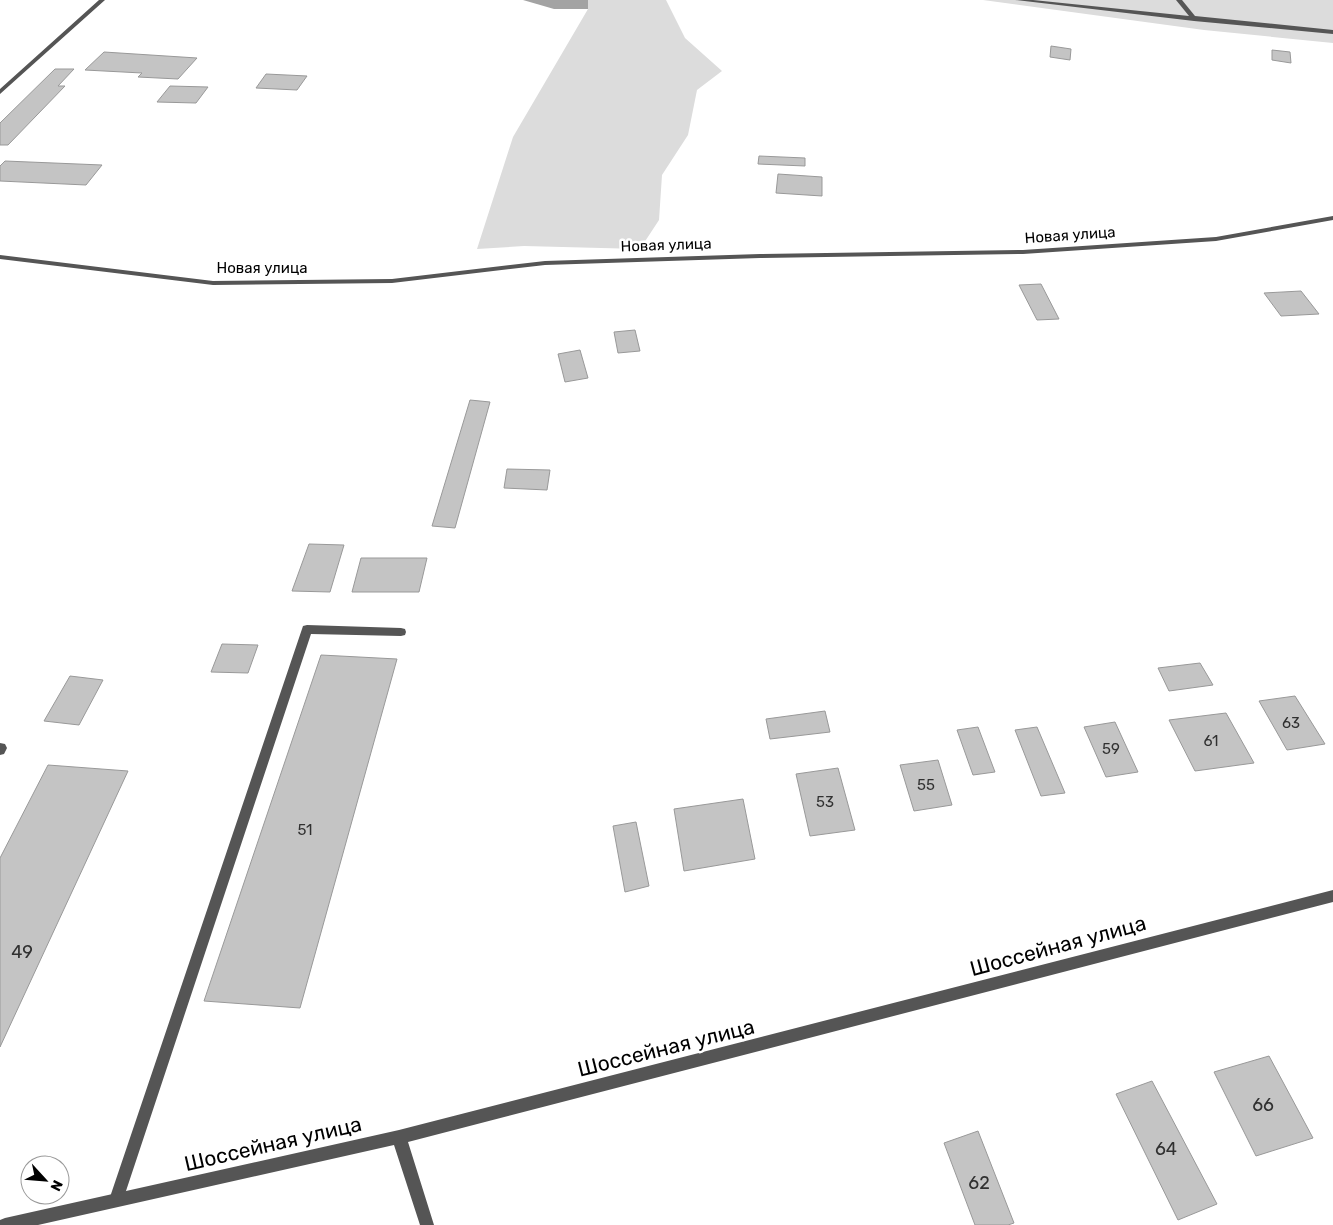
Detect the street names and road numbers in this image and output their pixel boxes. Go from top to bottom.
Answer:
street label: Новая улица [1024,223,1116,247]
street label: Новая улица [620,234,712,256]
street label: Новая улица [216,259,308,277]
street label: Шоссейная улица [967,910,1149,981]
street label: Шоссейная улица [575,1013,757,1082]
street label: Шоссейная улица [182,1111,364,1176]

